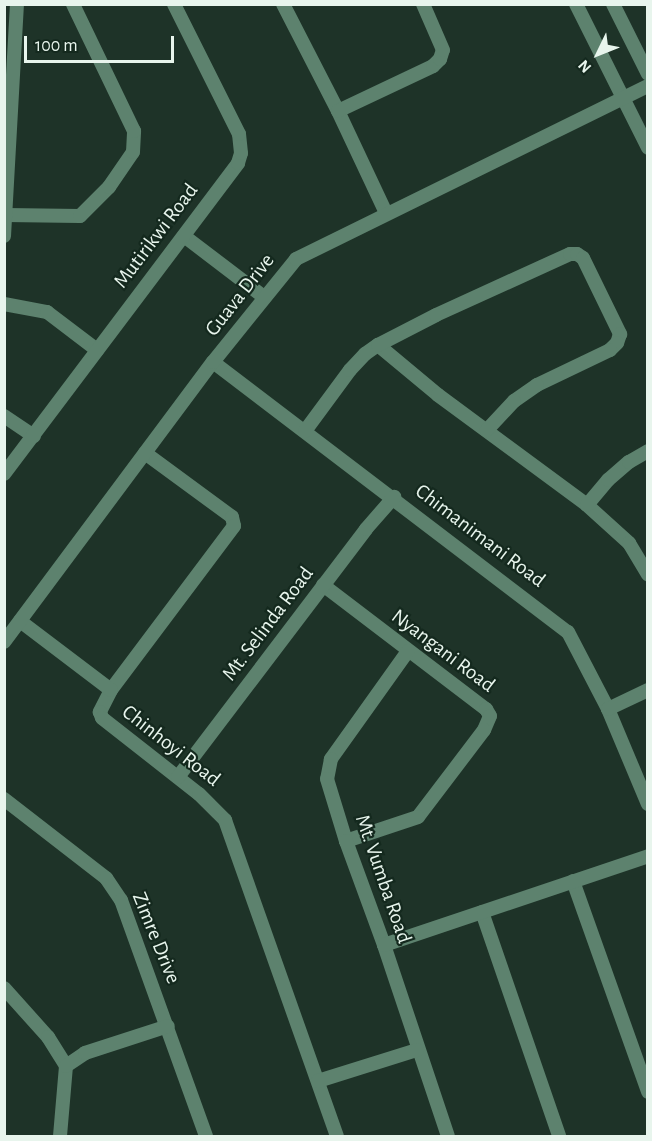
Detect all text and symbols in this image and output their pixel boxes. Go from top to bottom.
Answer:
scale bar [27,24,177,62]
north arrow [568,24,628,84]
text: 100 m [35,37,78,55]
text: N [575,57,594,76]
street label: Mutirikwi Road [108,179,204,293]
street label: Guava Drive [200,249,280,341]
street label: Chimanimani Road [410,479,550,593]
street label: Mt. Selinda Road [217,562,319,686]
street label: Nyangani Road [386,604,500,698]
street label: Chinhoyi Road [117,700,225,792]
street label: Mt. Vumba Road [349,811,417,947]
street label: Zimre Drive [126,889,186,987]

